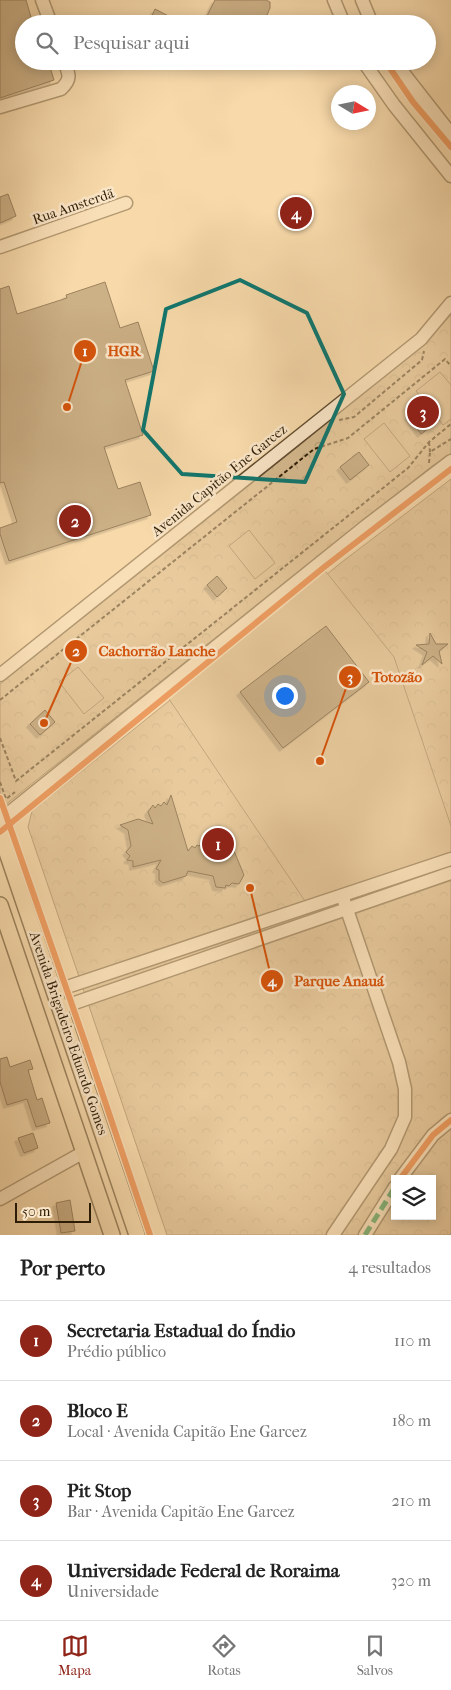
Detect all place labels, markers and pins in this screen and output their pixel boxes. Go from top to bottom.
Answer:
pin: 4 [280,194,312,232]
callout: HGR [72,336,150,366]
pin: 3 [407,393,439,431]
pin: 2 [59,502,91,540]
callout: Cachorrão Lanche [64,636,226,666]
callout: Totozão [337,662,433,692]
pin: 1 [202,825,234,863]
callout: Parque Anauá [259,966,394,996]

